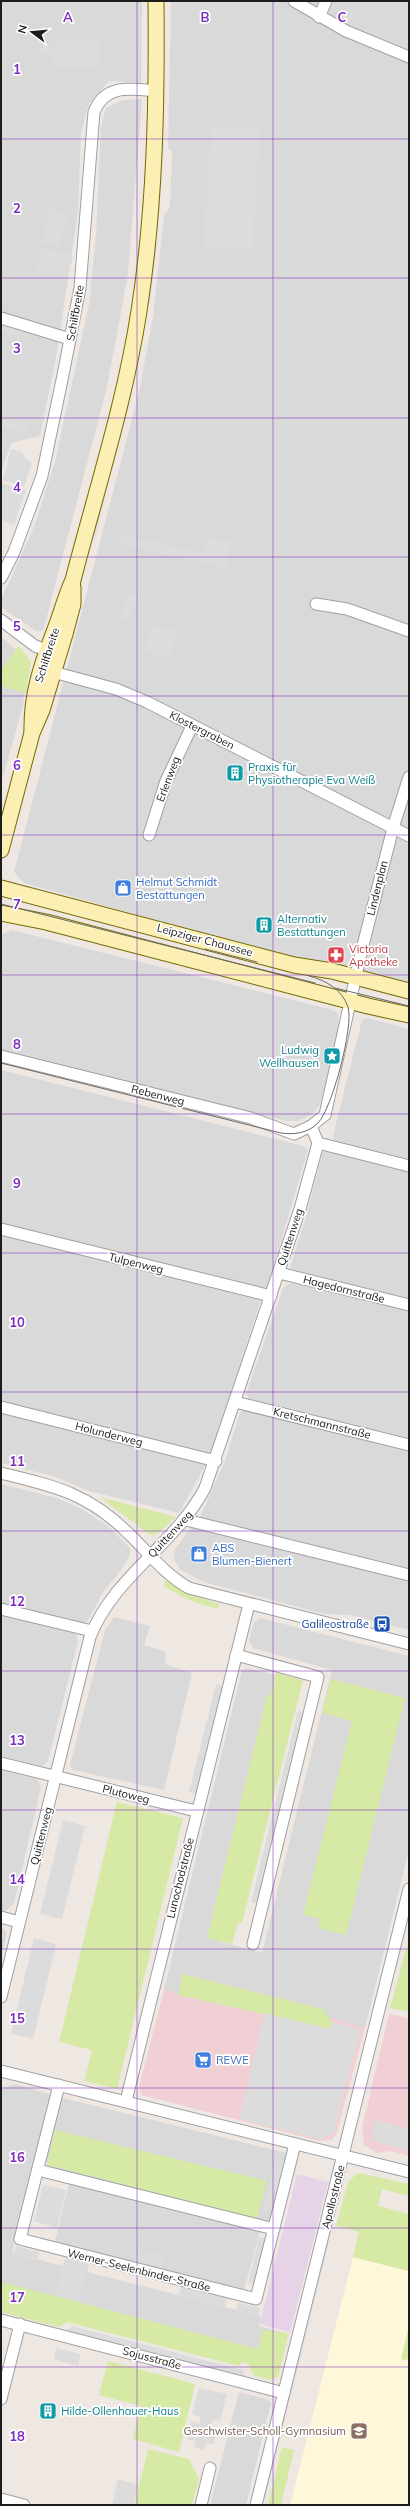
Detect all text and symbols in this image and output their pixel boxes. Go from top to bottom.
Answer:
text: A [63,9,73,25]
text: B [201,9,210,25]
text: C [338,9,347,25]
north arrow [12,12,52,52]
text: N [15,23,30,35]
text: 1 [13,61,21,77]
text: 2 [13,200,21,216]
street label: Schilfbreite [63,284,87,342]
text: 3 [13,340,21,356]
text: 4 [13,479,21,495]
text: 5 [13,618,21,634]
street label: Schilfbreite [32,626,62,684]
street label: Klostergraben [167,708,237,752]
street label: Erlenweg [153,754,183,804]
text: 6 [13,757,21,773]
place label: Praxis für Physiotherapie Eva Weiß [248,760,375,787]
building icon: Praxis für Physiotherapie Eva Weiß [225,763,245,783]
street label: Lindenplan [363,859,391,917]
place label: Helmut Schmidt Bestattungen [136,875,217,902]
shop icon: Helmut Schmidt Bestattungen [113,878,133,898]
text: 7 [13,896,21,912]
place label: Alternativ Bestattungen [277,912,346,939]
building icon: Alternativ Bestattungen [254,915,274,935]
street label: Leipziger Chaussee [156,920,254,960]
place label: Victoria Apotheke [349,942,398,969]
pharmacy icon: Victoria Apotheke [326,945,346,965]
text: 8 [13,1036,21,1052]
place label: Ludwig Wellhausen [259,1043,319,1070]
place icon: Ludwig Wellhausen [322,1046,342,1066]
street label: Rebenweg [130,1082,186,1108]
text: 9 [13,1175,21,1191]
street label: Quittenweg [274,1207,306,1267]
street label: Tulpenweg [107,1249,165,1277]
street label: Hagedornstraße [302,1272,386,1306]
text: 10 [9,1314,25,1330]
street label: Kretschmannstraße [272,1404,372,1442]
street label: Holunderweg [74,1419,144,1449]
text: 11 [9,1453,25,1469]
street label: Quittenweg [145,1507,195,1561]
place label: ABS Blumen-Bienert [212,1541,292,1568]
shop icon: ABS Blumen-Bienert [189,1544,209,1564]
text: 12 [9,1593,25,1609]
bus stop icon: Galileostraße [372,1614,392,1634]
place label: Galileostraße [301,1617,369,1631]
text: 13 [9,1732,25,1748]
street label: Plutoweg [101,1781,151,1807]
street label: Quittenweg [27,1805,55,1867]
street label: Lunochodstraße [163,1836,197,1920]
text: 14 [9,1871,25,1887]
text: 15 [9,2010,25,2026]
supermarket icon: REWE [193,2050,213,2070]
place label: REWE [216,2053,249,2067]
text: 16 [9,2149,25,2165]
street label: Apollostraße [318,2164,348,2230]
street label: Werner-Seelenbinder-Straße [66,2245,212,2295]
text: 17 [9,2289,25,2305]
street label: Sojusstraße [121,2343,183,2373]
building icon: Hilde-Ollenhauer-Haus [38,2401,58,2421]
place label: Hilde-Ollenhauer-Haus [61,2404,179,2418]
school or university icon: Geschwister-Scholl-Gymnasium [349,2421,369,2441]
place label: Geschwister-Scholl-Gymnasium [183,2424,346,2438]
text: 18 [9,2428,25,2444]

